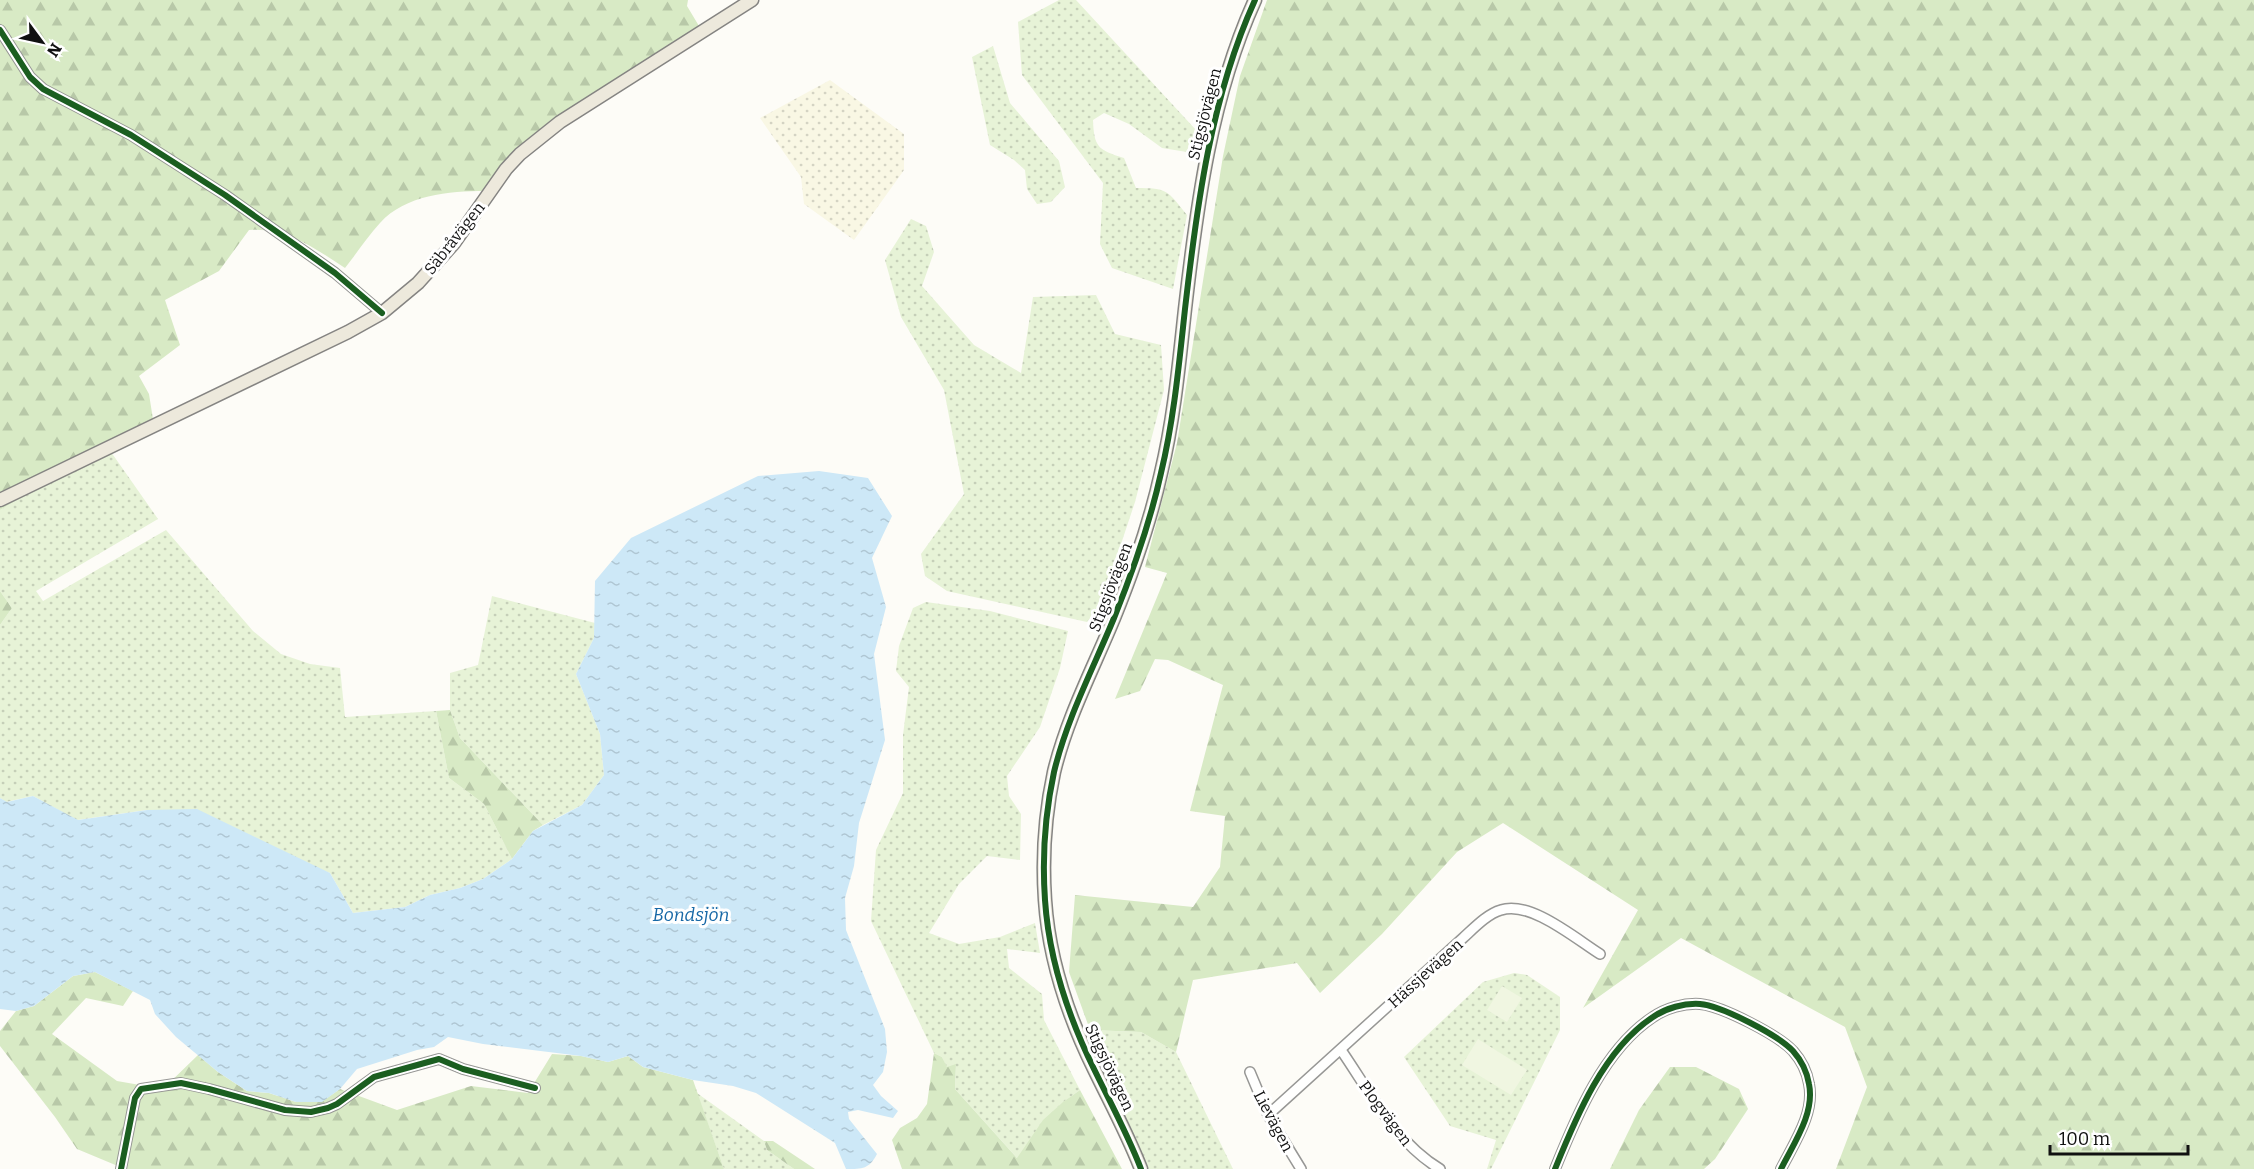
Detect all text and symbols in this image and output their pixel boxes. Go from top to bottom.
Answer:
north arrow [12,12,72,72]
text: N [43,40,65,60]
street label: Stigsjövägen [1184,66,1225,162]
street label: Säbråvägen [420,198,489,278]
street label: Stigsjövägen [1085,540,1136,635]
water label: Bondsjön [653,904,729,926]
street label: Hässjevägen [1384,935,1467,1012]
street label: Stigsjövägen [1081,1021,1138,1114]
street label: Plogvägen [1355,1077,1416,1150]
street label: Lievägen [1250,1088,1298,1155]
scale bar [2050,1118,2188,1156]
text: 100 m [2059,1128,2110,1150]

